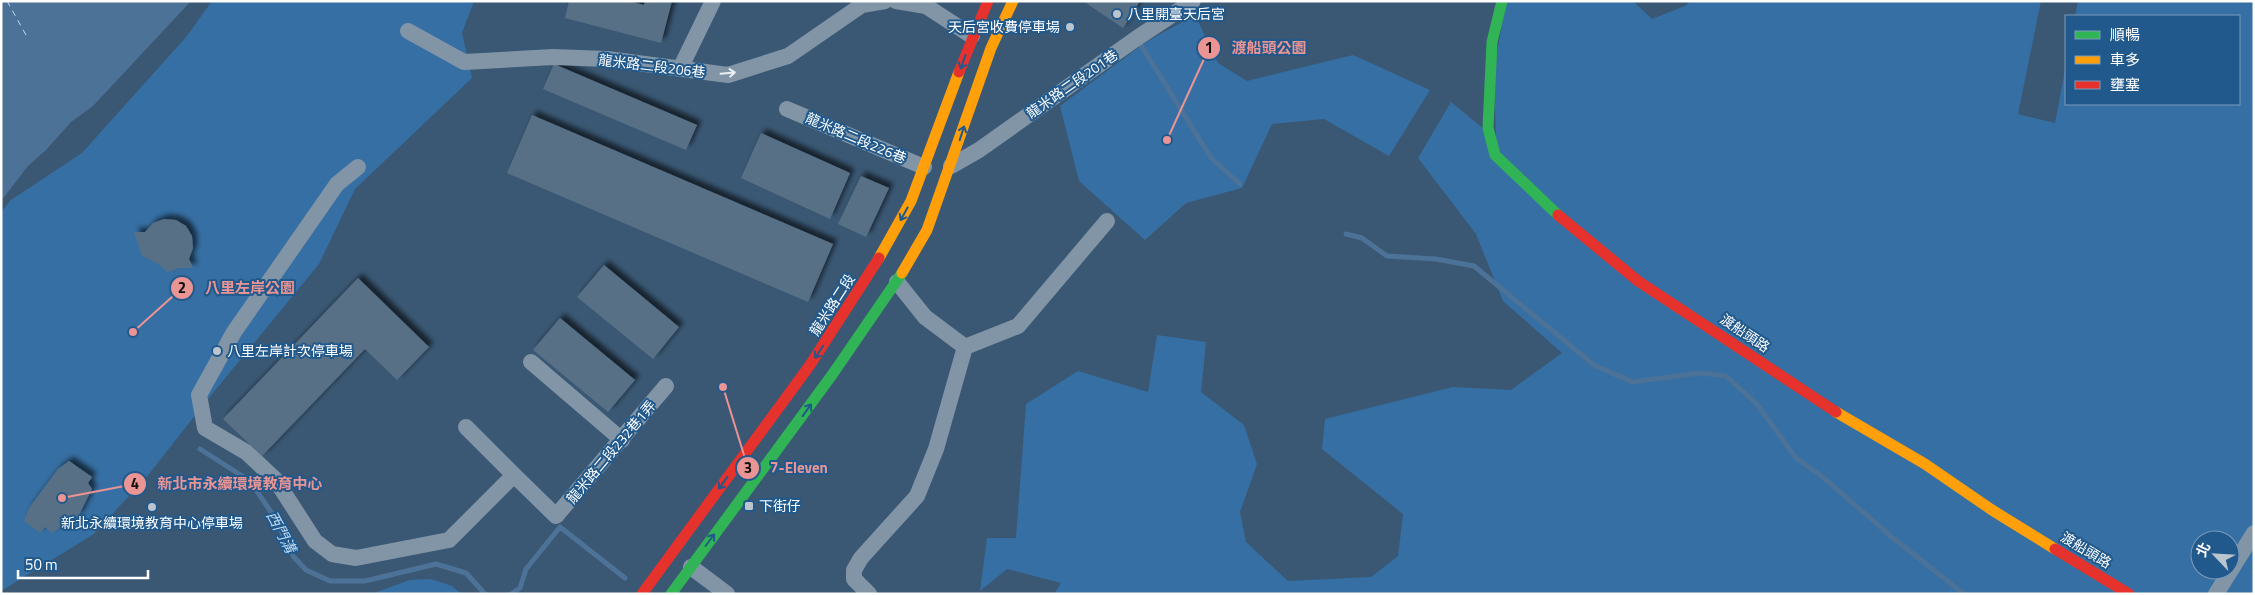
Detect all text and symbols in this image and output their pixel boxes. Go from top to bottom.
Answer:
place label: 八里開臺天后宮 [1127,3,1225,24]
marker: 八里開臺天后宮 [1111,8,1123,20]
legend [2065,15,2240,105]
place label: 天后宮收費停車場 [948,16,1060,37]
marker: 天后宮收費停車場 [1064,21,1076,33]
text: 順暢 [2110,23,2140,46]
callout: 渡船頭公園 [1197,33,1317,63]
text: 1 [1205,36,1213,59]
text: 渡船頭公園 [1231,36,1307,59]
street label: 龍米路二段201巷 [1022,44,1122,123]
text: 車多 [2110,48,2140,71]
street label: 龍米路二段206巷 [597,49,707,82]
one-way arrow [958,54,967,70]
one-way arrow [720,68,736,78]
text: 壅塞 [2110,73,2140,96]
street label: 龍米路二段226巷 [803,107,910,168]
one-way arrow [958,125,968,141]
one-way arrow [898,206,908,220]
street label: 龍米路二段 [804,270,859,340]
callout: 八里左岸公園 [170,273,305,303]
text: 2 [178,276,186,299]
text: 八里左岸公園 [205,276,295,299]
street label: 渡船頭路 [1716,308,1774,357]
place label: 八里左岸計次停車場 [227,340,353,361]
marker: 八里左岸計次停車場 [211,345,223,357]
one-way arrow [814,345,824,359]
street label: 龍米路二段232巷1弄 [561,395,660,508]
one-way arrow [801,404,812,417]
callout: 7-Eleven [735,453,838,483]
text: 3 [744,456,752,479]
text: 7-Eleven [770,456,828,479]
callout: 新北市永續環境教育中心 [123,469,333,499]
text: 4 [131,472,139,495]
text: 新北市永續環境教育中心 [157,472,323,495]
one-way arrow [718,476,728,490]
place label: 下街仔 [759,495,801,516]
marker: 下街仔 [743,500,755,512]
marker: 新北永續環境教育中心停車場 [146,501,158,513]
water label: 西門溝 [261,506,303,559]
place label: 新北永續環境教育中心停車場 [61,512,243,533]
street label: 渡船頭路 [2057,526,2116,573]
north arrow [2190,530,2240,580]
one-way arrow [705,534,715,548]
text: 北 [2190,539,2215,560]
scale bar [18,548,148,580]
text: 50 m [25,553,58,576]

